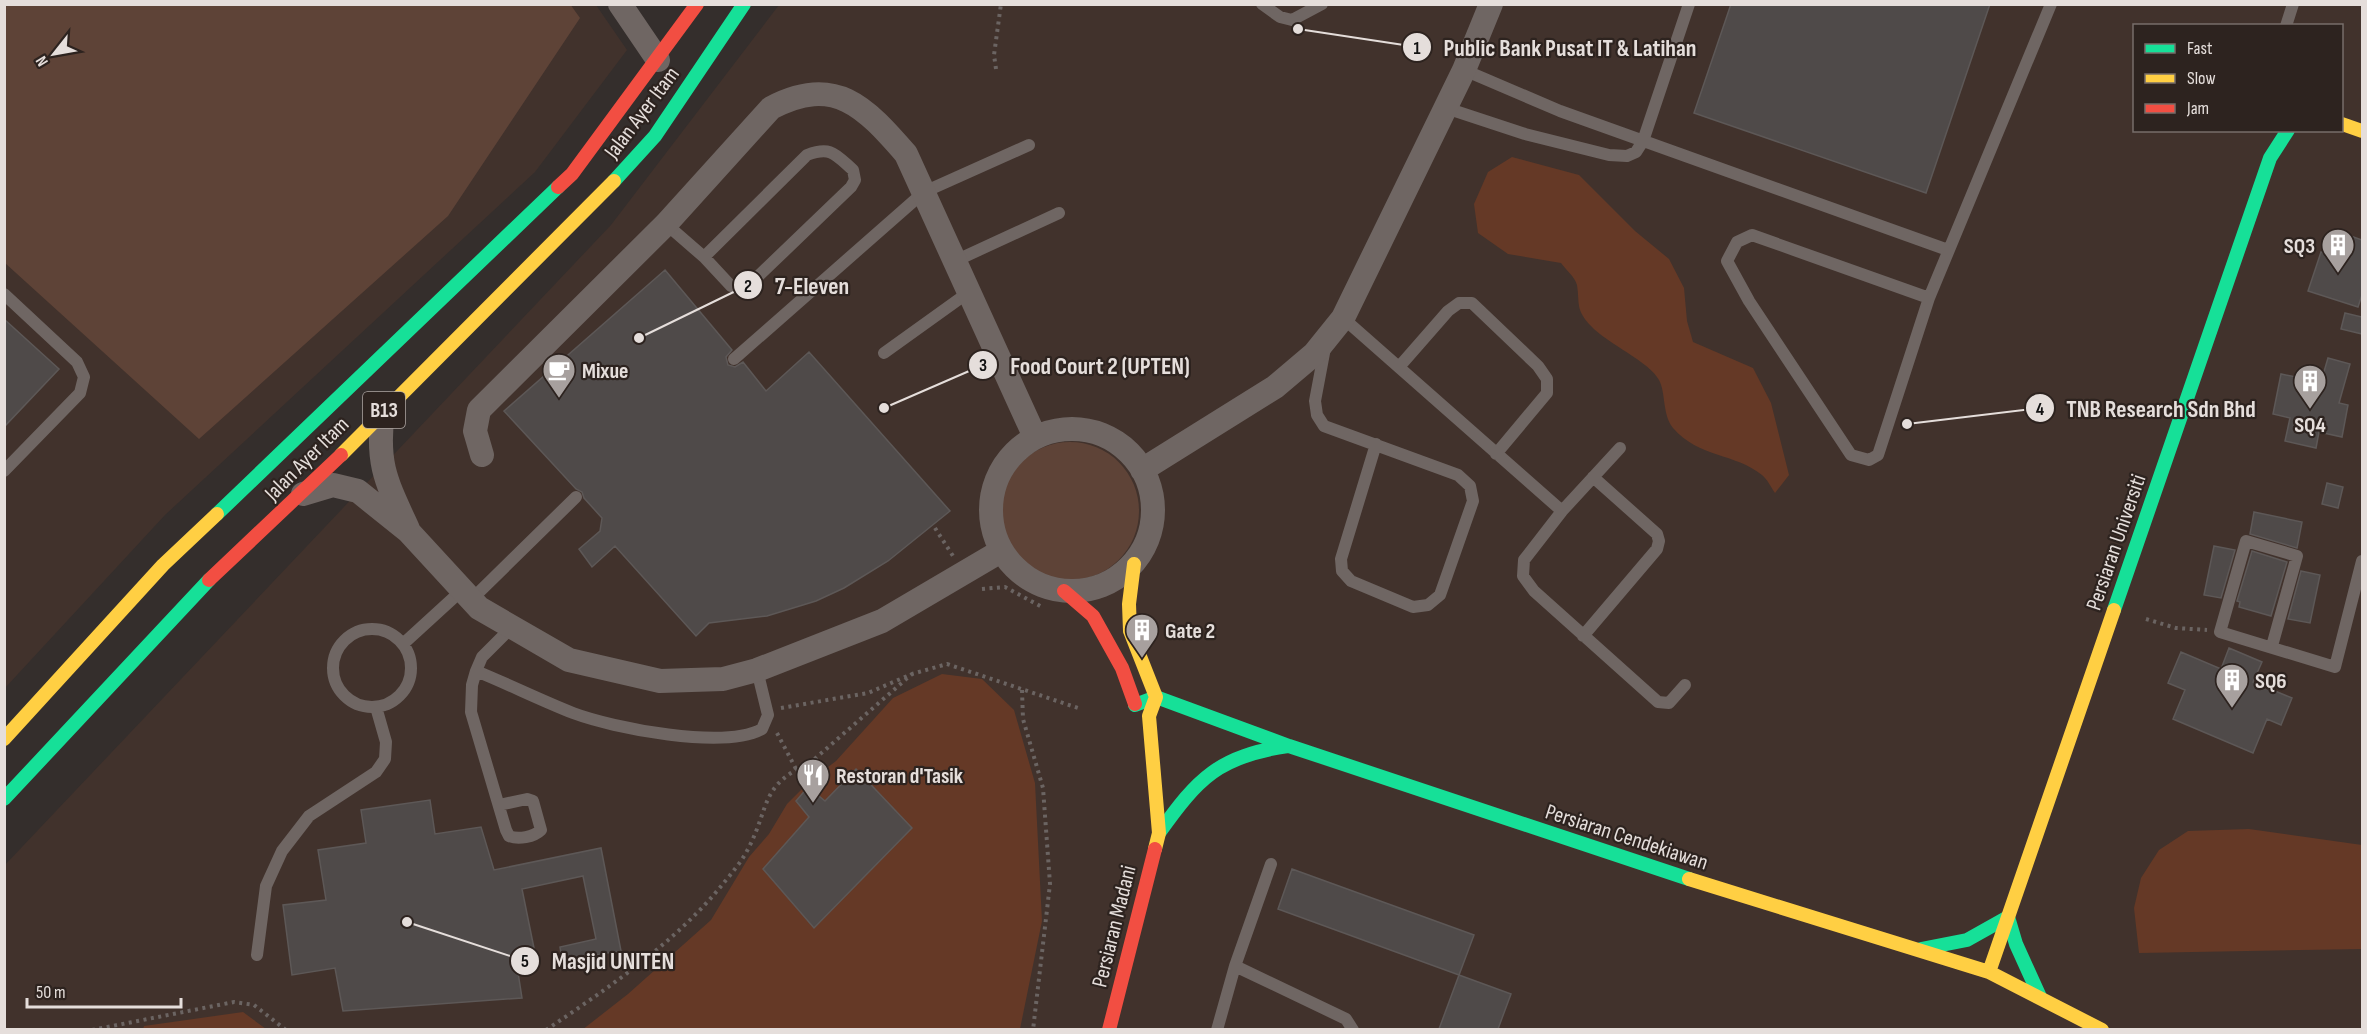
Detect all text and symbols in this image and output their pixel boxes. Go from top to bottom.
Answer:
north arrow [24,24,84,84]
legend [2133,24,2343,132]
callout: Public Bank Pusat IT & Latihan [1402,26,1709,68]
text: Public Bank Pusat IT & Latihan [1444,34,1697,63]
text: 1 [1413,38,1421,59]
text: Fast [2187,38,2213,59]
text: N [32,52,53,70]
street label: Jalan Ayer Itam [598,62,686,165]
text: Slow [2187,68,2216,89]
text: Jam [2186,98,2209,119]
building icon: SQ3 [2320,227,2356,274]
place label: SQ3 [2284,233,2315,260]
callout: 7-Eleven [733,264,861,306]
text: 7-Eleven [775,272,849,301]
text: 2 [744,276,752,297]
callout: Food Court 2 (UPTEN) [968,344,1202,386]
cafe icon: Mixue [541,352,577,399]
text: Food Court 2 (UPTEN) [1010,352,1190,381]
text: 3 [979,355,987,376]
place label: Mixue [582,358,629,385]
building icon: SQ4 [2292,363,2328,410]
callout: TNB Research Sdn Bhd [2025,387,2268,429]
road number: B13 [363,392,405,428]
text: TNB Research Sdn Bhd [2066,395,2256,424]
text: 4 [2036,399,2045,420]
street label: Jalan Ayer Itam [259,411,355,508]
place label: SQ4 [2294,412,2326,439]
street label: Persiaran Universiti [2080,471,2152,614]
building icon: Gate 2 [1124,612,1160,659]
place label: Gate 2 [1165,618,1215,645]
building icon: SQ6 [2214,662,2250,709]
place label: SQ6 [2255,668,2287,695]
restaurant icon: Restoran d'Tasik [795,757,831,804]
place label: Restoran d'Tasik [836,763,964,790]
street label: Persiaran Cendekiawan [1542,798,1711,876]
street label: Persiaran Madani [1086,863,1143,990]
callout: Masjid UNITEN [510,940,686,982]
text: Masjid UNITEN [552,947,674,976]
text: 5 [521,951,529,972]
scale bar [27,971,182,1009]
text: 50 m [36,982,66,1003]

